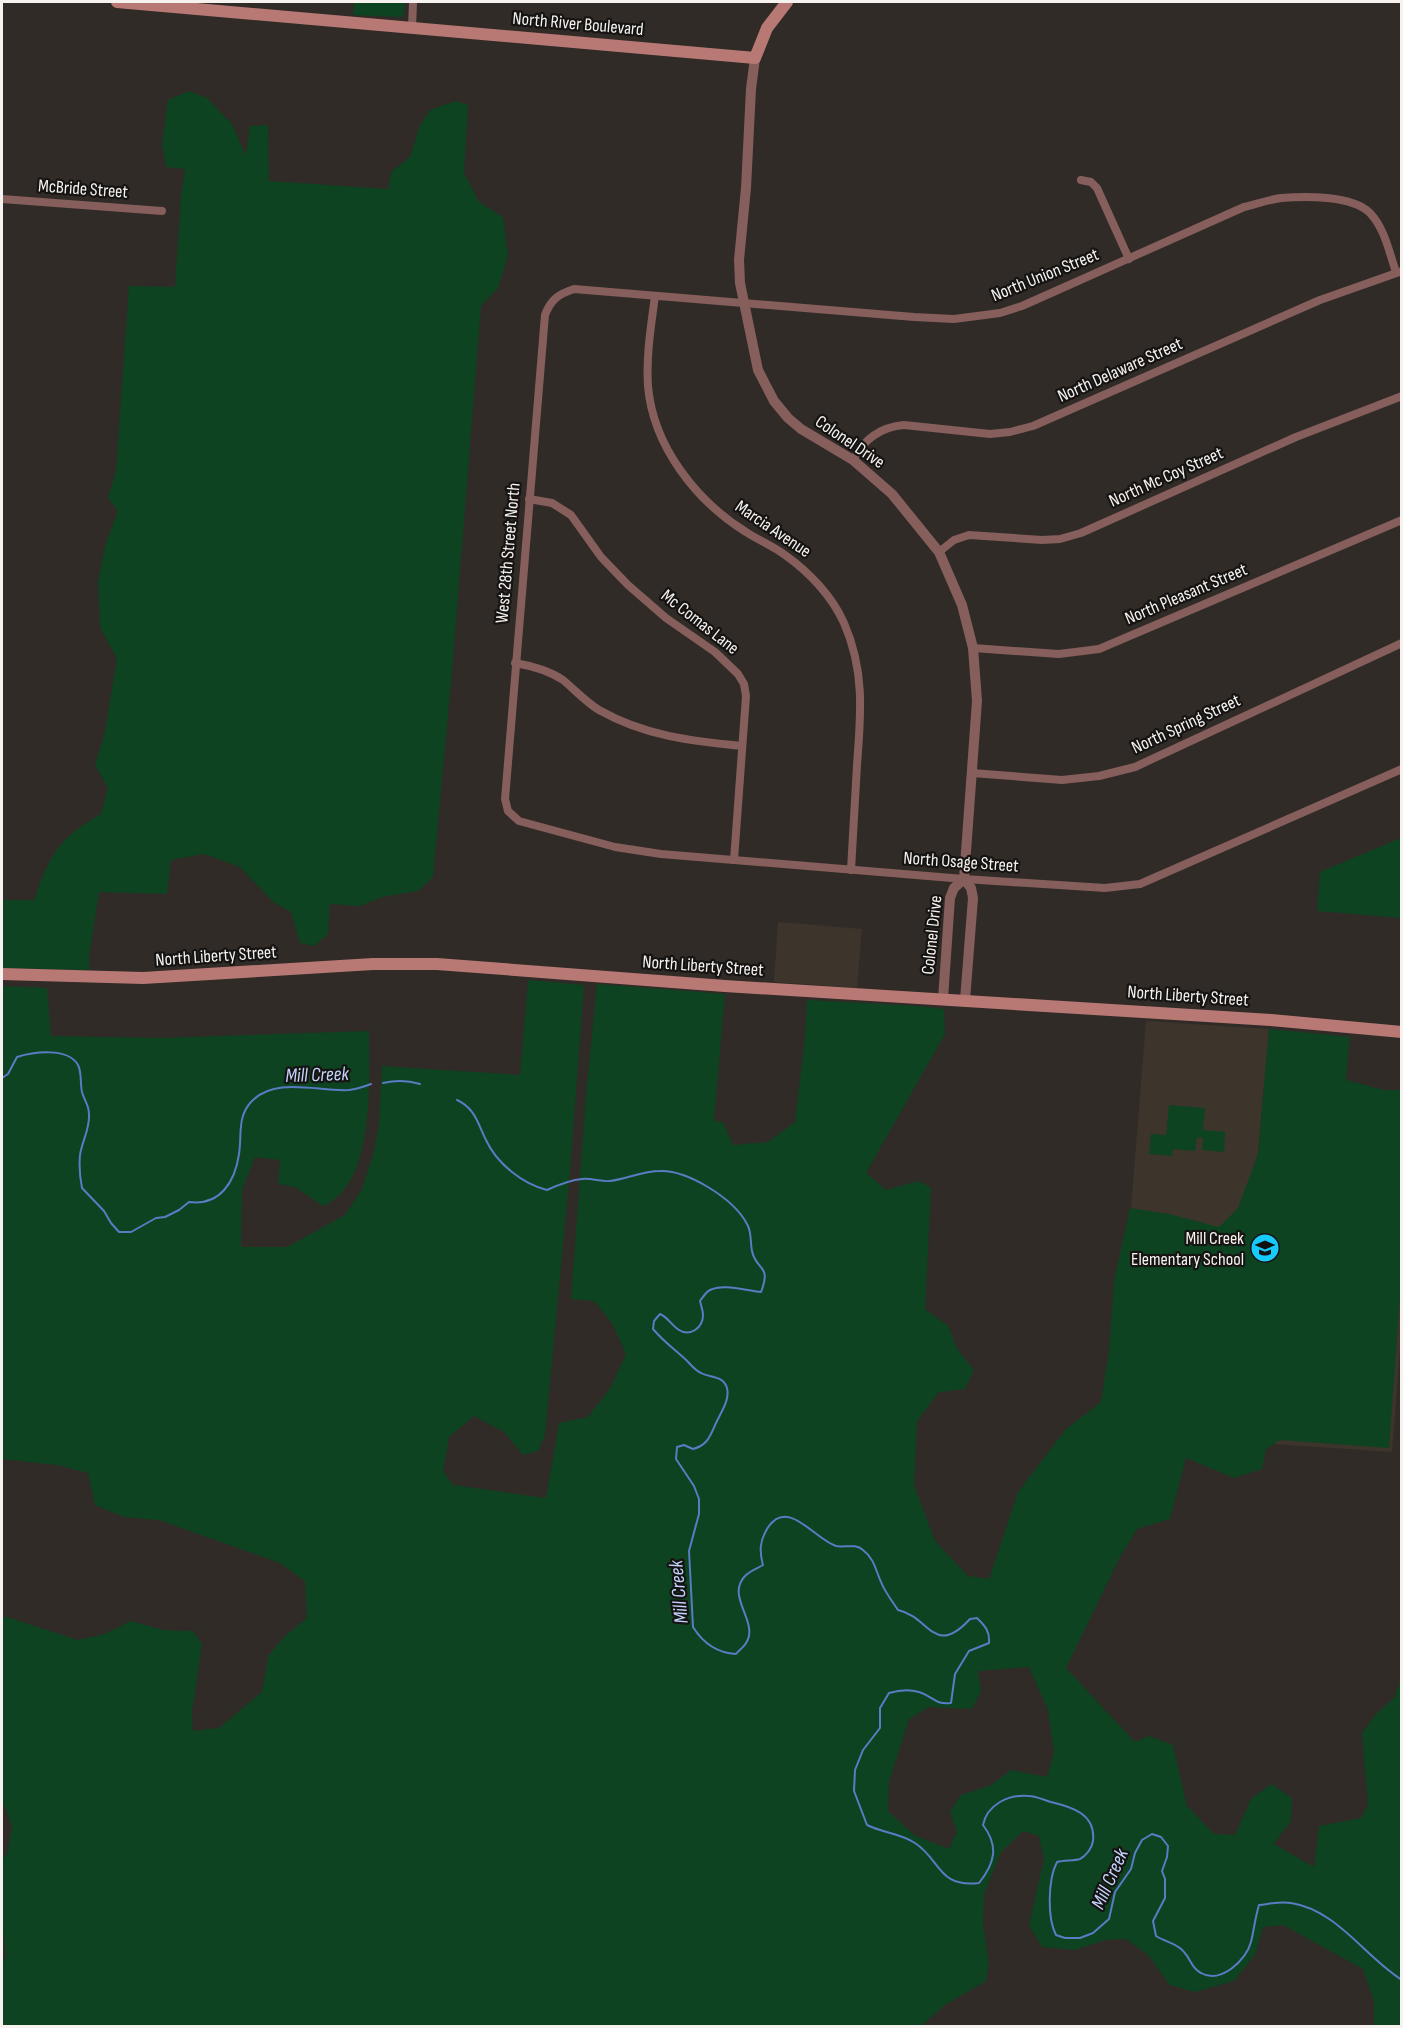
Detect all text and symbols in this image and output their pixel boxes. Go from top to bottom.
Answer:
street label: North River Boulevard [512,8,644,40]
street label: McBride Street [37,175,129,203]
street label: North Union Street [988,244,1102,306]
street label: North Delaware Street [1054,333,1186,407]
street label: Colonel Drive [811,411,889,473]
street label: North Mc Coy Street [1106,442,1227,512]
street label: West 28th Street North [491,482,525,624]
street label: Marcia Avenue [731,496,815,562]
street label: North Pleasant Street [1122,559,1251,629]
street label: Mc Comas Lane [657,585,743,659]
street label: North Spring Street [1128,689,1244,758]
street label: North Osage Street [903,847,1020,877]
street label: Colonel Drive [917,894,947,976]
street label: North Liberty Street [155,941,278,971]
street label: North Liberty Street [642,951,765,981]
street label: North Liberty Street [1127,981,1250,1011]
water label: Mill Creek [285,1062,350,1088]
place label: Mill Creek Elementary School [1131,1228,1244,1270]
school or university icon: Mill Creek Elementary School [1249,1232,1281,1264]
water label: Mill Creek [664,1559,694,1625]
water label: Mill Creek [1086,1845,1134,1913]

